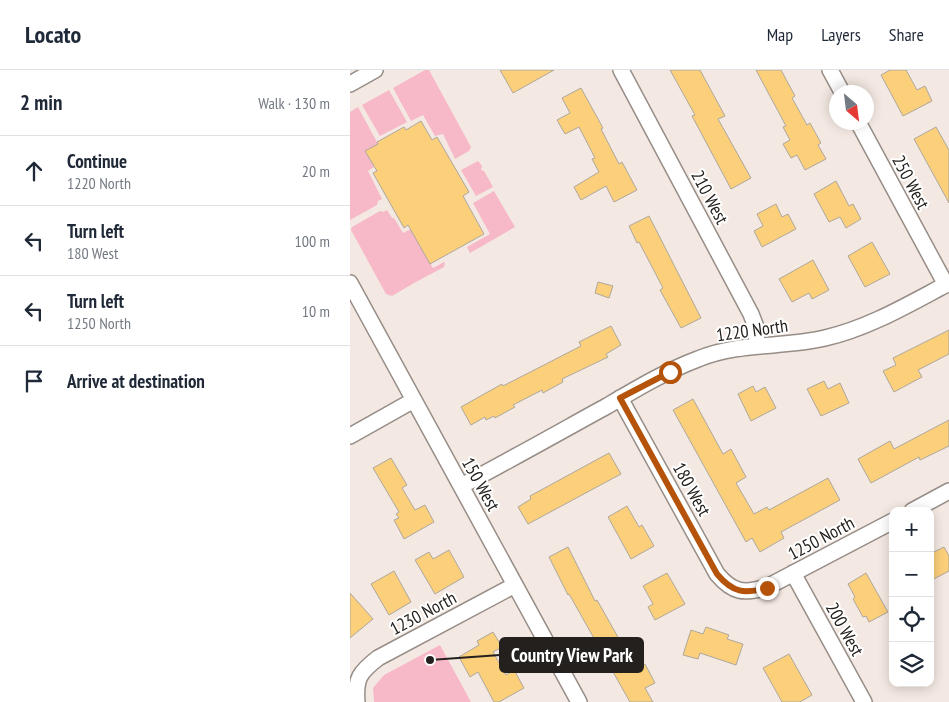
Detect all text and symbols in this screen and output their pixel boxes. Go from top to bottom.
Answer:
text: Locato [25,19,81,50]
text: Map [767,23,793,46]
text: Layers [821,23,861,46]
text: Share [889,23,924,46]
north arrow [829,85,874,130]
text: 2 min [20,89,62,116]
text: Walk · 130 m [258,93,330,113]
text: Continue [67,149,127,173]
street label: 250 West [887,151,935,213]
icon: ahead [20,157,48,185]
text: 20 m [302,161,330,181]
street label: 210 West [686,166,734,228]
text: 1220 North [67,173,131,193]
text: Turn left [67,219,124,243]
icon: left [20,227,48,255]
text: 100 m [295,231,330,251]
text: 180 West [67,243,118,263]
text: Turn left [67,289,124,313]
icon: left [20,297,48,325]
text: 10 m [302,301,330,321]
text: 1250 North [67,313,131,333]
street label: 1220 North [715,314,789,346]
route start [659,361,682,384]
icon: arrive [20,367,48,395]
text: Arrive at destination [67,369,205,393]
street label: 150 West [457,453,505,515]
street label: 180 West [668,458,716,520]
map controls [889,507,934,687]
button: + [889,507,934,552]
street label: 1250 North [784,511,858,565]
button: − [889,552,934,597]
route end [756,577,779,600]
street label: 1230 North [386,586,460,640]
button: locate [889,597,934,642]
street label: 200 West [821,598,869,660]
callout: Country View Park [500,638,643,672]
button: layers [889,642,934,687]
text: Country View Park [511,643,633,667]

